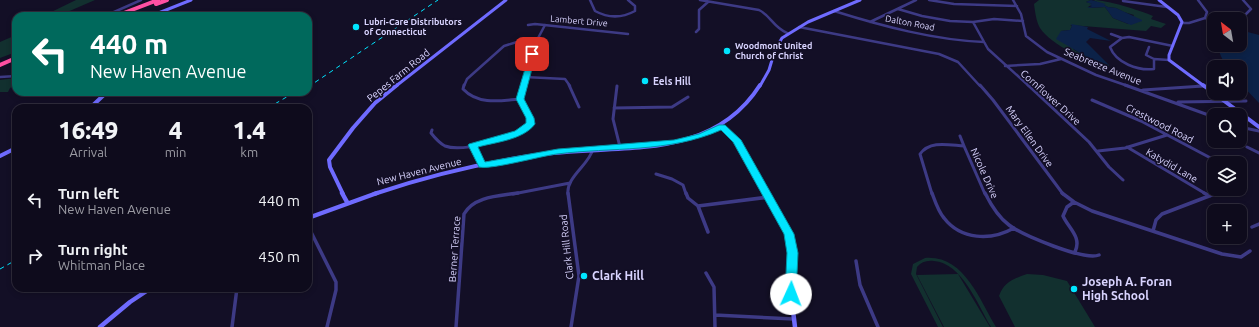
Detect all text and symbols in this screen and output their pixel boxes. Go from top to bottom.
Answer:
north arrow [1207,12,1247,52]
map controls [1207,12,1247,244]
street label: Dalton Road [884,13,936,33]
street label: Lambert Drive [550,14,608,28]
place label: Lubri-Care Distributors of Connecticut [364,17,462,37]
marker: Lubri-Care Distributors of Connecticut [351,22,361,32]
icon: left [24,28,76,80]
text: 440 m [90,28,168,59]
pin [515,37,549,71]
place label: Woodmont United Church of Christ [735,41,812,61]
icon: arrive [521,43,543,65]
marker: Woodmont United Church of Christ [722,46,732,56]
street label: Seabreeze Avenue [1062,46,1143,87]
street label: Pepes Farm Road [365,47,432,104]
button: sound [1207,60,1247,100]
text: New Haven Avenue [90,61,246,81]
street label: Cornflower Drive [1018,68,1083,127]
marker: Eels Hill [640,76,650,86]
place label: Eels Hill [653,76,691,87]
street label: Crestwood Road [1124,102,1196,145]
street label: Mary Ellen Drive [1004,104,1055,169]
button: search [1207,108,1247,148]
text: 16:49 [58,117,118,144]
text: 4 [169,117,182,144]
text: 1.4 [233,117,266,144]
text: Arrival [69,145,107,159]
text: min [165,145,186,159]
text: km [240,145,258,159]
street label: Nicole Drive [969,146,1001,200]
street label: Katydid Lane [1144,146,1200,185]
street label: New Haven Avenue [376,156,463,187]
button: layers [1207,156,1247,196]
text: Turn left [58,185,119,202]
icon: left [24,189,46,211]
text: 440 m [258,192,300,209]
text: New Haven Avenue [58,202,171,216]
button: + [1207,204,1247,244]
street label: Clark Hill Road [558,214,575,280]
street label: Berner Terrace [447,216,462,283]
text: Turn right [58,241,128,258]
icon: right [24,245,46,267]
text: 450 m [258,248,300,265]
text: Whitman Place [58,258,145,272]
place label: Clark Hill [592,269,644,282]
marker: Clark Hill [579,271,589,281]
position arrow [770,273,812,315]
place label: Joseph A. Foran High School [1082,275,1172,302]
marker: Joseph A. Foran High School [1069,284,1079,294]

